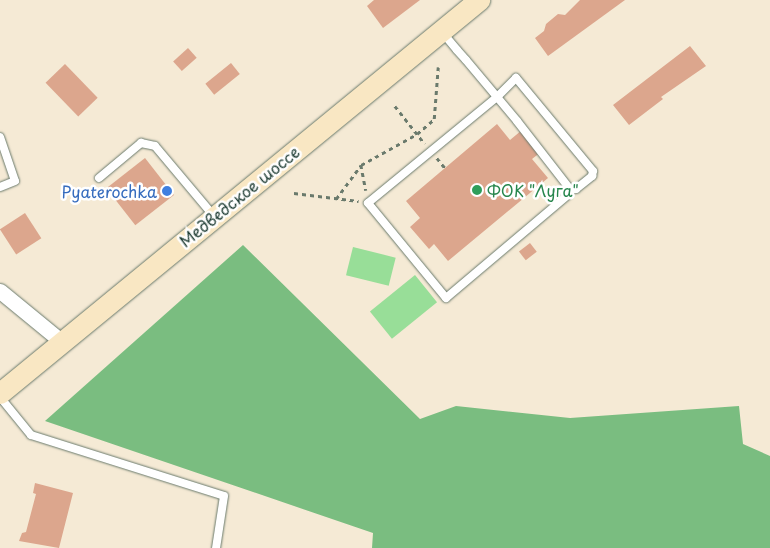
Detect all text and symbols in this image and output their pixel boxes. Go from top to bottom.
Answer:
street label: Медведское шоссе [175,142,303,250]
place label: ФОК "Луга" [487,180,579,200]
place label: Pyaterochka [62,181,157,201]
marker: ФОК "Луга" [471,184,483,196]
marker: Pyaterochka [161,185,173,197]

